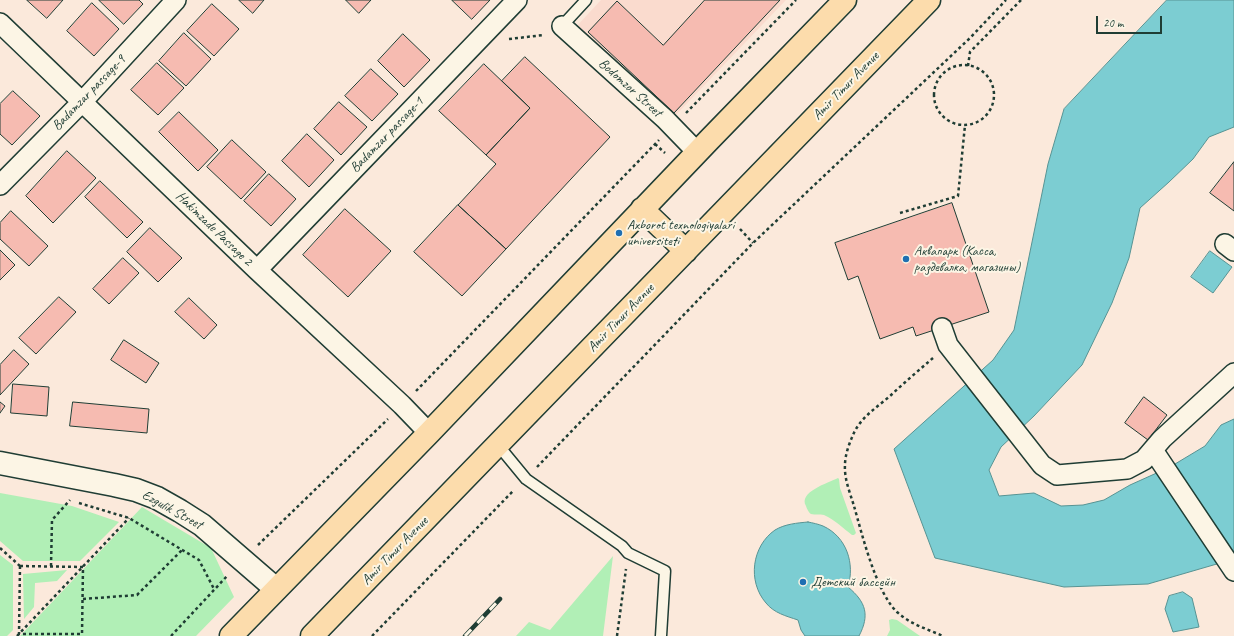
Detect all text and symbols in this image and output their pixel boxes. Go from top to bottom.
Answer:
scale bar [1098,8,1164,34]
text: 20 m [1103,15,1123,31]
street label: Amir Timur Avenue [809,48,883,124]
street label: Badamzar passage-9 [49,52,129,134]
street label: Bodomzor Street [595,55,665,121]
street label: Badamzar passage-1 [347,94,427,176]
street label: Hakimzade Passage 2 [172,188,256,270]
place label: Axborot texnologiyalari universiteti [627,217,734,250]
marker: Axborot texnologiyalari universiteti [614,228,624,238]
place label: Аквапарк (Касса, раздевалка, магазины) [914,243,1020,276]
marker: Аквапарк (Касса, раздевалка, магазины) [901,254,911,264]
street label: Amir Timur Avenue [584,280,658,356]
street label: Ezgulik Street [139,487,205,533]
street label: Amir Timur Avenue [358,513,432,589]
place label: Детский бассейн [811,574,895,590]
marker: Детский бассейн [798,577,808,587]

